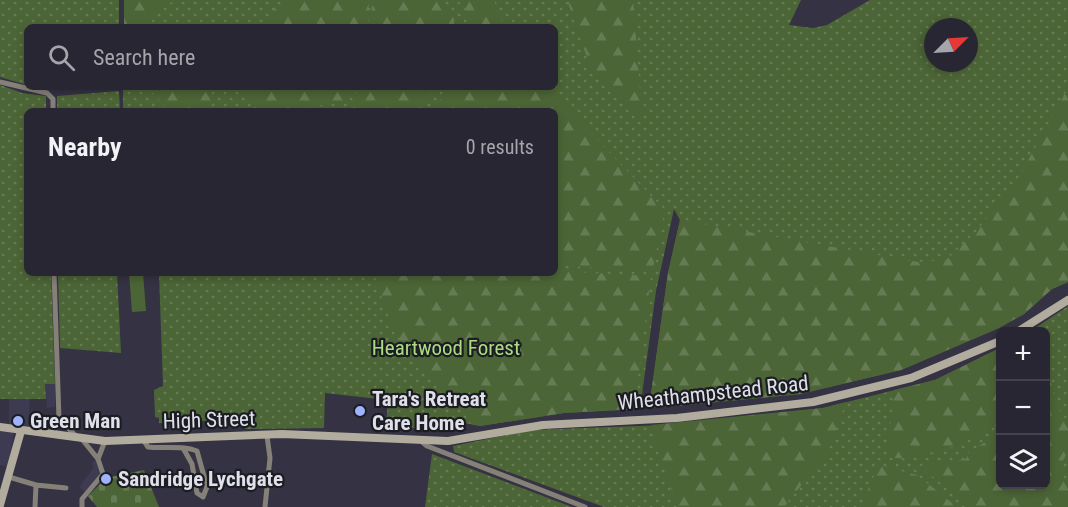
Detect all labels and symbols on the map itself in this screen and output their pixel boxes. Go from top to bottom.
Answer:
north arrow [924,18,978,72]
park label: Heartwood Forest [372,336,520,360]
street label: Wheathampstead Road [616,371,810,415]
place label: Tara's Retreat Care Home [372,387,486,435]
marker: Tara's Retreat Care Home [353,404,367,418]
street label: High Street [162,406,256,434]
place label: Green Man [30,409,120,433]
marker: Green Man [11,414,25,428]
place label: Sandridge Lychgate [118,467,283,491]
marker: Sandridge Lychgate [99,472,113,486]

